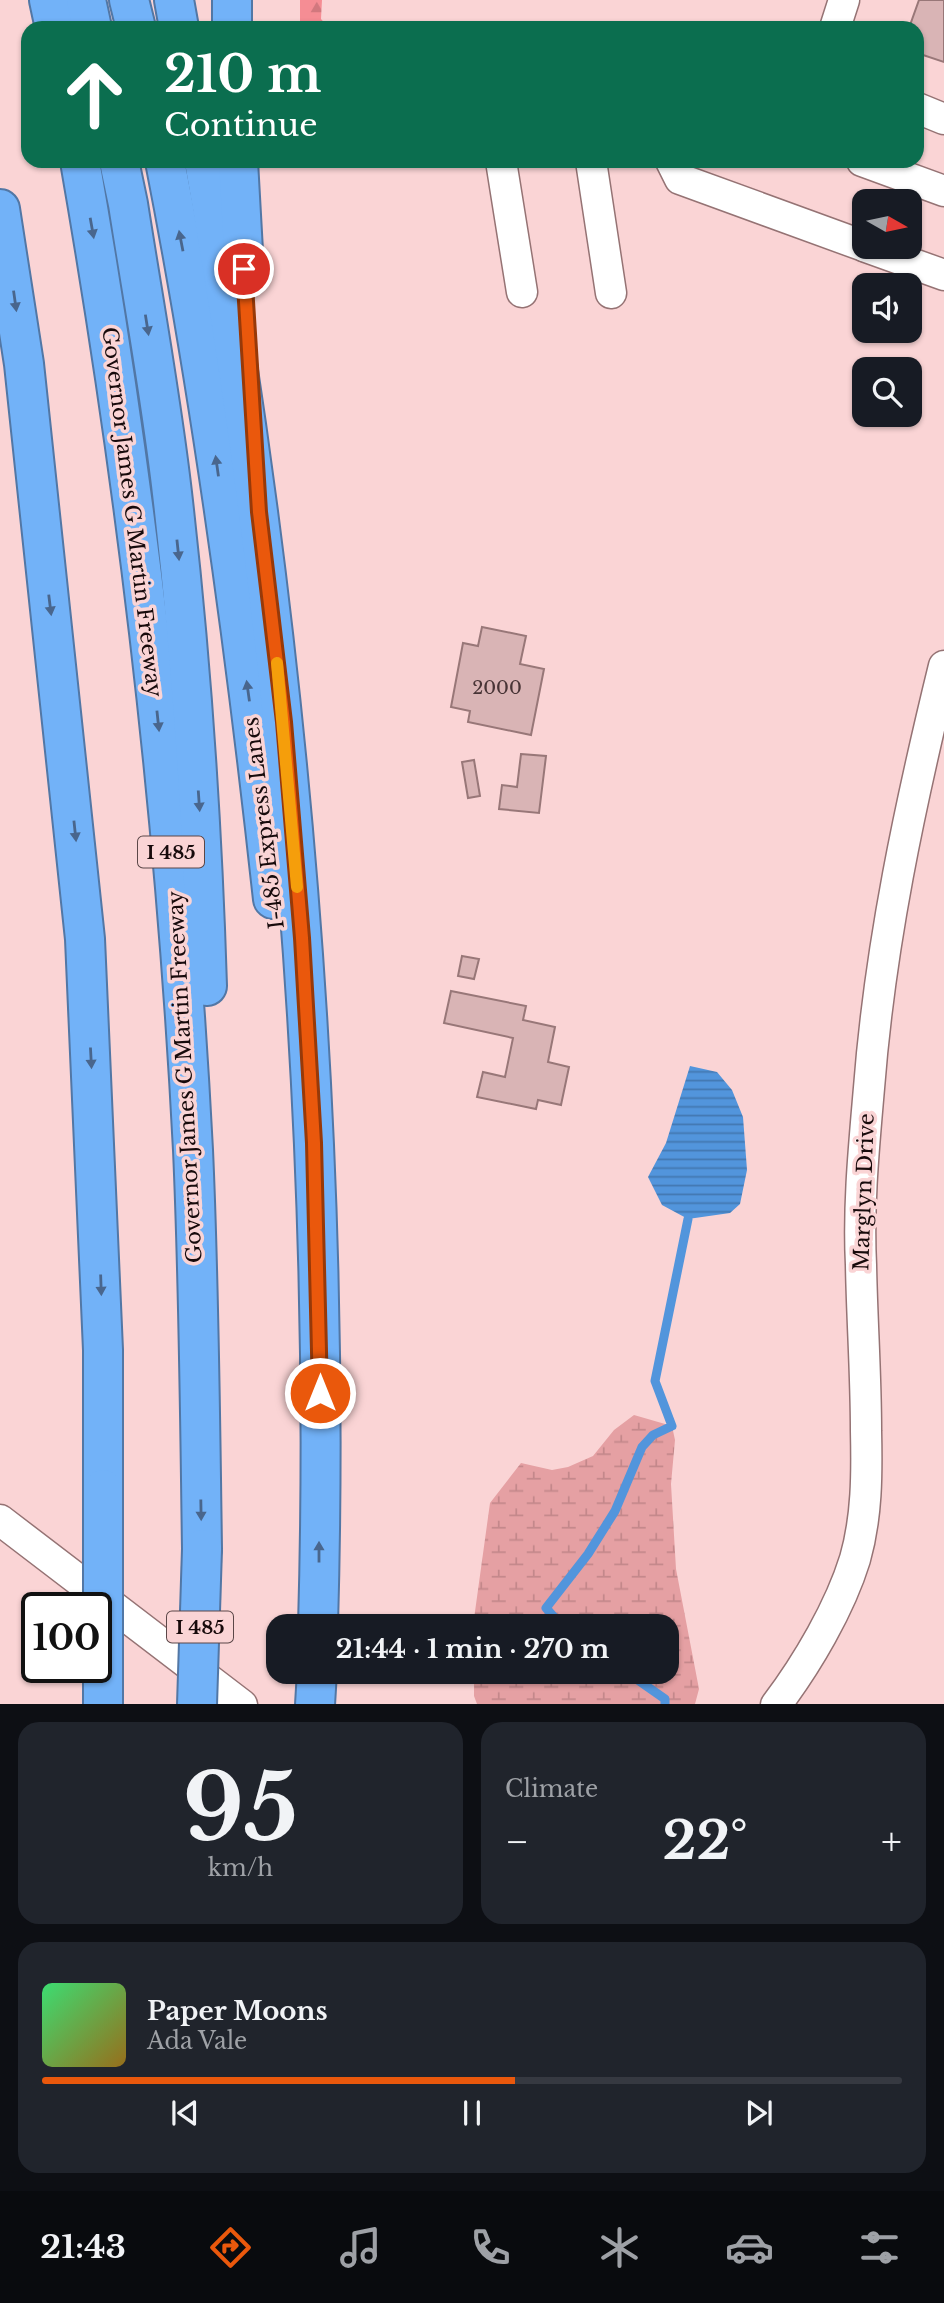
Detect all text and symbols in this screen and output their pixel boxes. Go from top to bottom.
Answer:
text: 210 m [164,44,322,105]
icon: ahead [49,49,140,140]
text: Continue [164,105,317,145]
north arrow [852,189,922,259]
map controls [852,189,922,427]
one-way arrow [87,217,98,239]
one-way arrow [175,230,186,252]
pin [214,239,274,299]
icon: arrive [225,250,263,288]
button: sound [852,273,922,343]
one-way arrow [9,290,20,312]
one-way arrow [141,314,152,336]
street label: Governor James G Martin Freeway [96,325,168,699]
button: search [852,357,922,427]
one-way arrow [212,455,223,477]
one-way arrow [172,539,183,561]
one-way arrow [45,594,56,616]
house number: 2000 [472,677,522,699]
one-way arrow [242,680,253,702]
one-way arrow [153,710,164,732]
street label: I-485 Express Lanes [238,716,290,930]
one-way arrow [194,791,205,813]
one-way arrow [69,820,80,842]
road number: I 485 [138,836,204,867]
street label: Governor James G Martin Freeway [162,890,208,1264]
one-way arrow [86,1047,97,1069]
street label: Marglyn Drive [848,1113,880,1271]
one-way arrow [95,1274,106,1296]
position arrow [283,1356,357,1430]
one-way arrow [196,1499,207,1521]
one-way arrow [313,1541,325,1563]
speed limit sign: 100 [21,1592,112,1683]
road number: I 485 [167,1611,233,1642]
text: 21:44 · 1 min · 270 m [336,1633,609,1665]
text: 95 [183,1752,298,1865]
text: Climate [505,1775,598,1803]
text: 22° [663,1809,748,1873]
text: − [505,1818,529,1865]
text: + [881,1818,902,1865]
text: km/h [208,1854,273,1882]
text: Paper Moons [147,1995,328,2027]
text: Ada Vale [147,2027,247,2055]
icon: previous [166,2094,204,2132]
icon: pause [453,2094,491,2132]
icon: next [740,2094,778,2132]
icon: directions [206,2223,255,2272]
icon: music [336,2223,385,2272]
icon: phone [466,2223,515,2272]
icon: climate [595,2223,644,2272]
icon: car [725,2223,774,2272]
icon: filters [855,2223,904,2272]
text: 21:43 [40,2227,126,2267]

